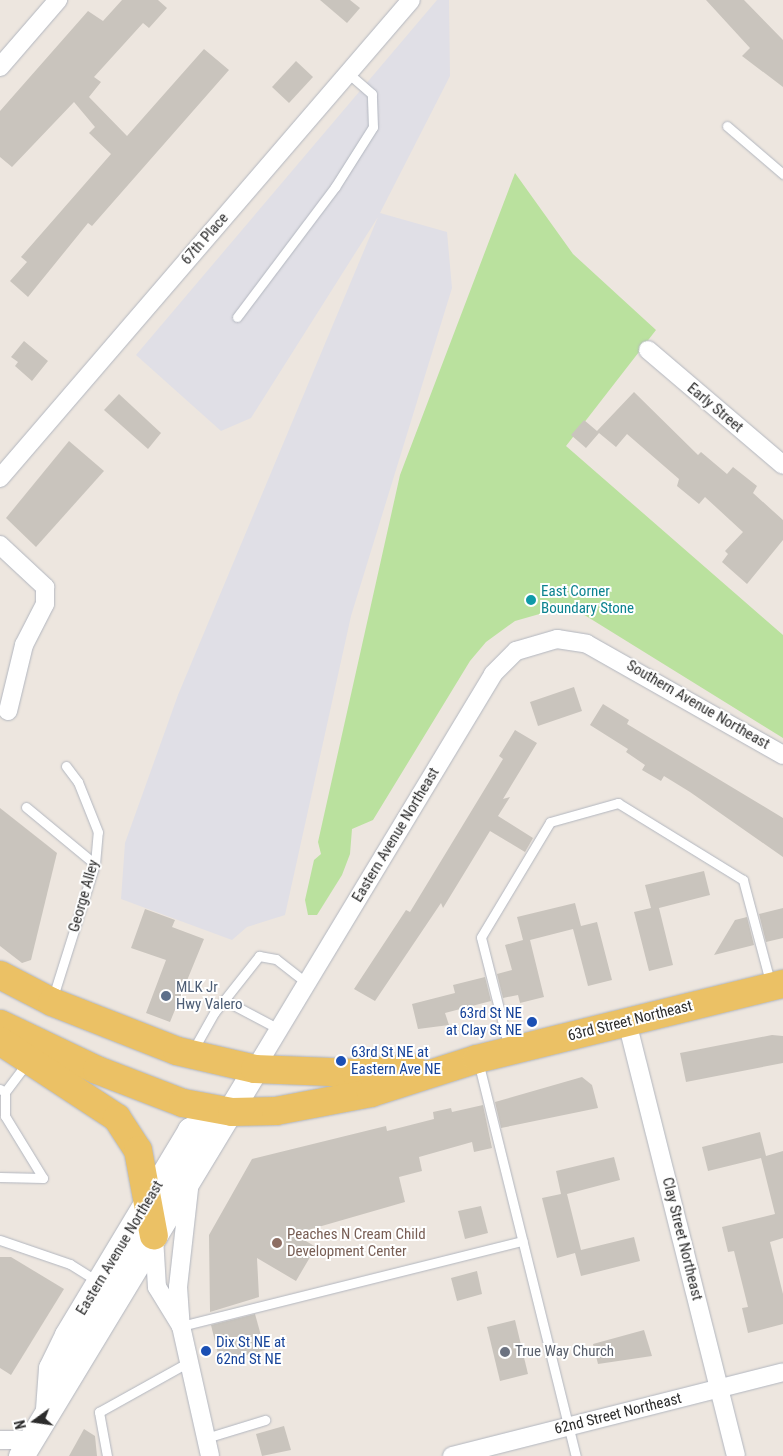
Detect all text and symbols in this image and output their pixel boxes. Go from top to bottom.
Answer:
street label: 67th Place [178,209,232,269]
street label: Early Street [683,379,747,437]
place label: East Corner Boundary Stone [541,582,634,617]
marker: East Corner Boundary Stone [525,594,537,606]
street label: Southern Avenue Northeast [623,657,773,753]
street label: Eastern Avenue Northeast [349,764,443,906]
street label: George Alley [65,858,103,934]
place label: MLK Jr Hwy Valero [176,978,242,1013]
marker: MLK Jr Hwy Valero [160,990,172,1002]
street label: 63rd Street Northeast [566,997,694,1045]
place label: 63rd St NE at Clay St NE [446,1004,522,1039]
marker: 63rd St NE at Clay St NE [526,1016,538,1028]
place label: 63rd St NE at Eastern Ave NE [351,1043,441,1078]
marker: 63rd St NE at Eastern Ave NE [335,1055,347,1067]
street label: Clay Street Northeast [658,1176,706,1302]
street label: Eastern Avenue Northeast [73,1177,167,1319]
place label: Peaches N Cream Child Development Center [287,1225,426,1260]
marker: Peaches N Cream Child Development Center [271,1237,283,1249]
place label: Dix St NE at 62nd St NE [216,1333,286,1368]
place label: True Way Church [515,1343,614,1361]
marker: Dix St NE at 62nd St NE [200,1345,212,1357]
marker: True Way Church [499,1346,511,1358]
street label: 62nd Street Northeast [553,1389,683,1439]
north arrow [10,1396,60,1446]
text: N [12,1419,29,1431]

